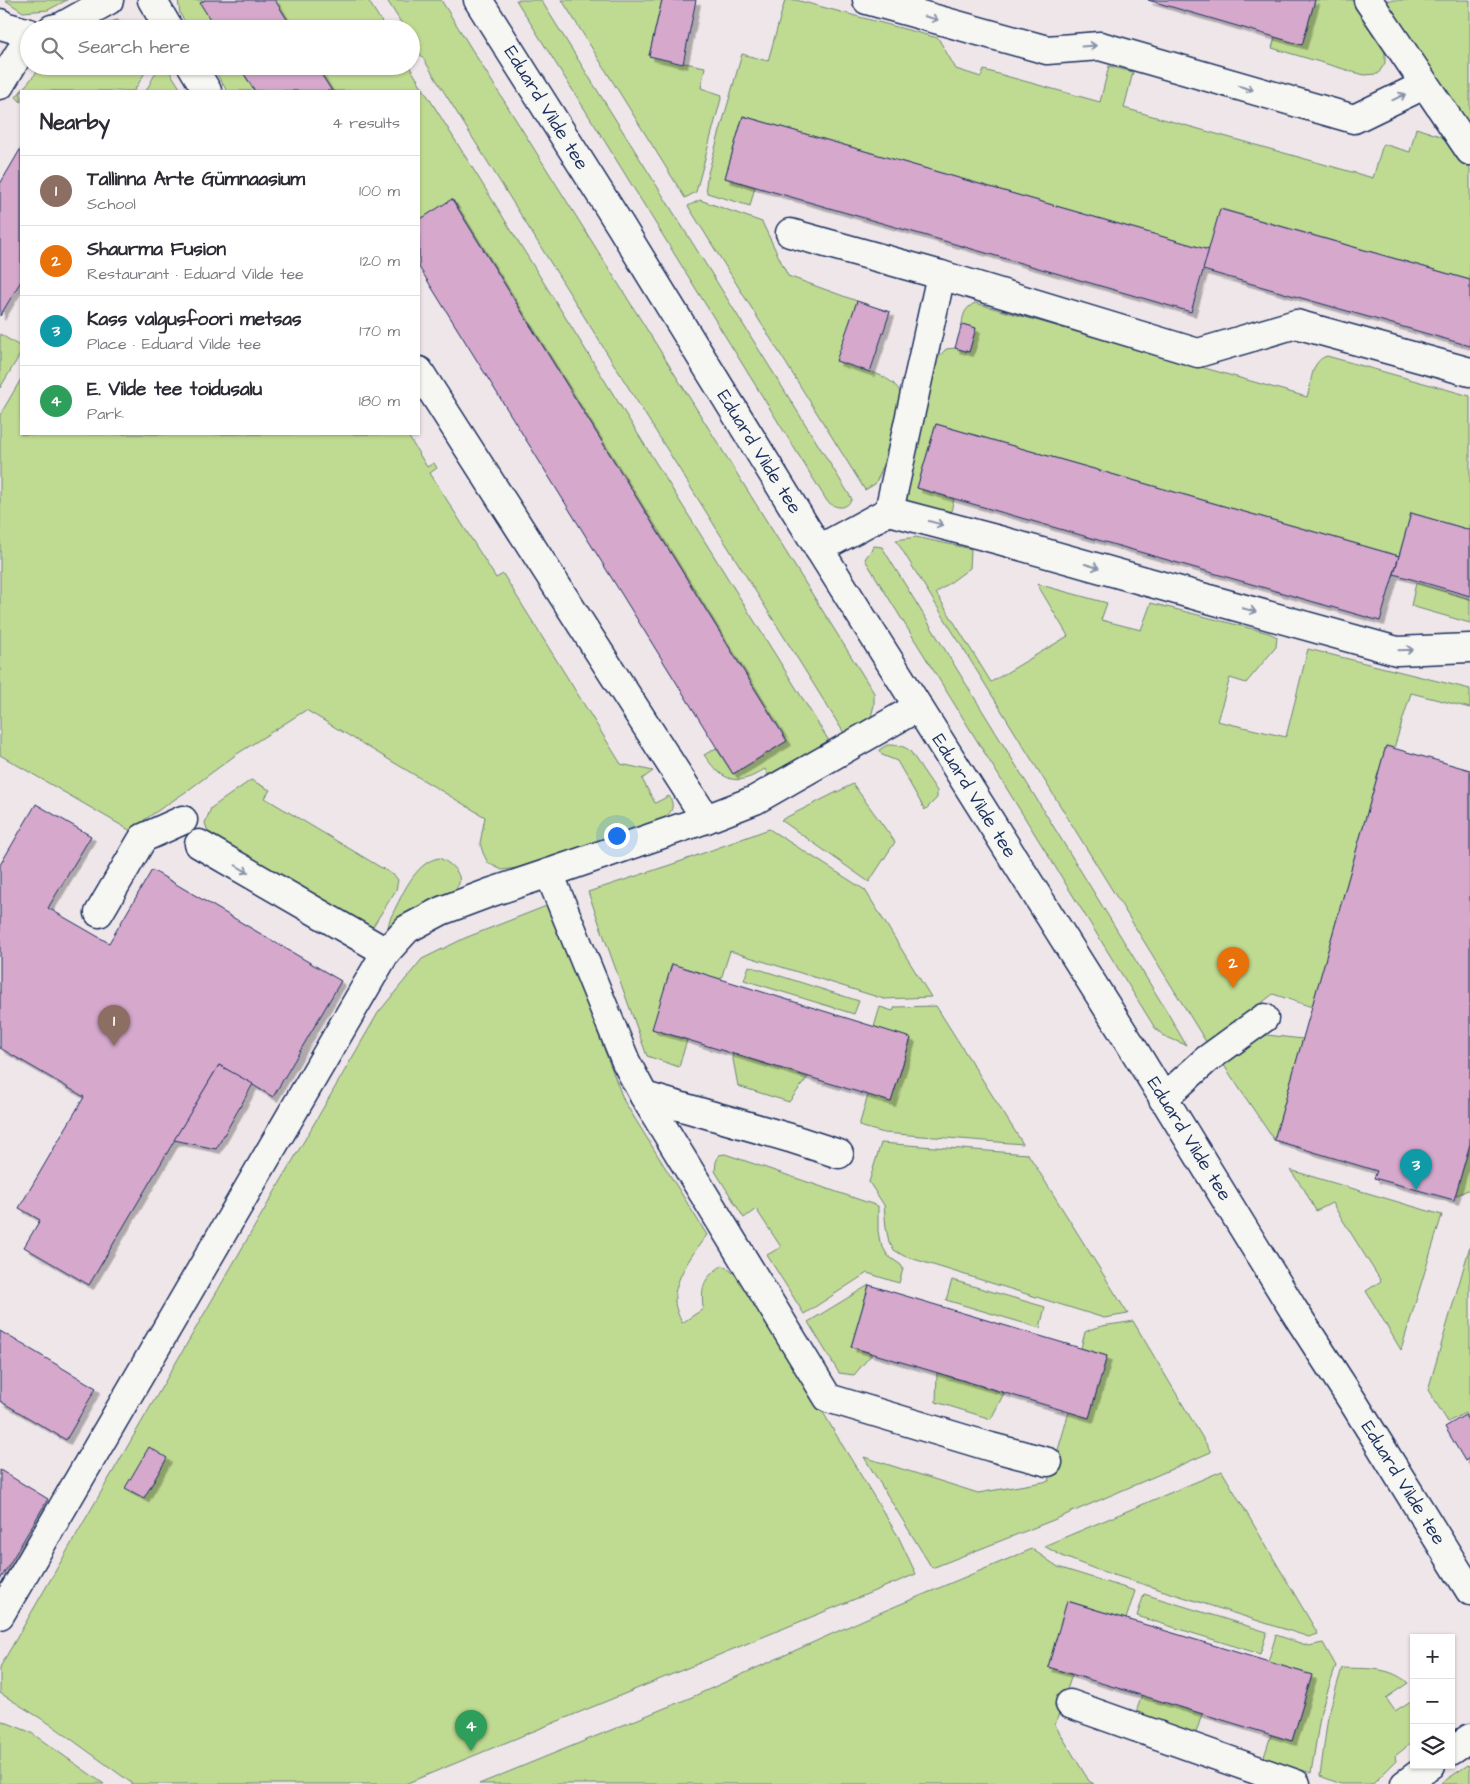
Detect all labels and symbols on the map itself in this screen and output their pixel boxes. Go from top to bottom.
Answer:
one-way arrow [923,13,939,23]
street label: Eduard Vilde tee [497,41,595,175]
one-way arrow [1081,42,1097,51]
one-way arrow [1237,83,1253,93]
one-way arrow [1391,92,1406,102]
street label: Eduard Vilde tee [710,385,808,519]
one-way arrow [927,519,943,528]
one-way arrow [1084,562,1100,572]
one-way arrow [1240,606,1256,616]
one-way arrow [1398,646,1414,655]
street label: Eduard Vilde tee [925,729,1023,863]
your location [604,823,630,849]
one-way arrow [234,864,248,874]
pin: 2 [1217,947,1249,988]
pin: 1 [98,1005,130,1046]
street label: Eduard Vilde tee [1140,1072,1238,1206]
pin: 3 [1400,1149,1432,1190]
street label: Eduard Vilde tee [1354,1416,1452,1550]
pin: 4 [455,1710,487,1751]

